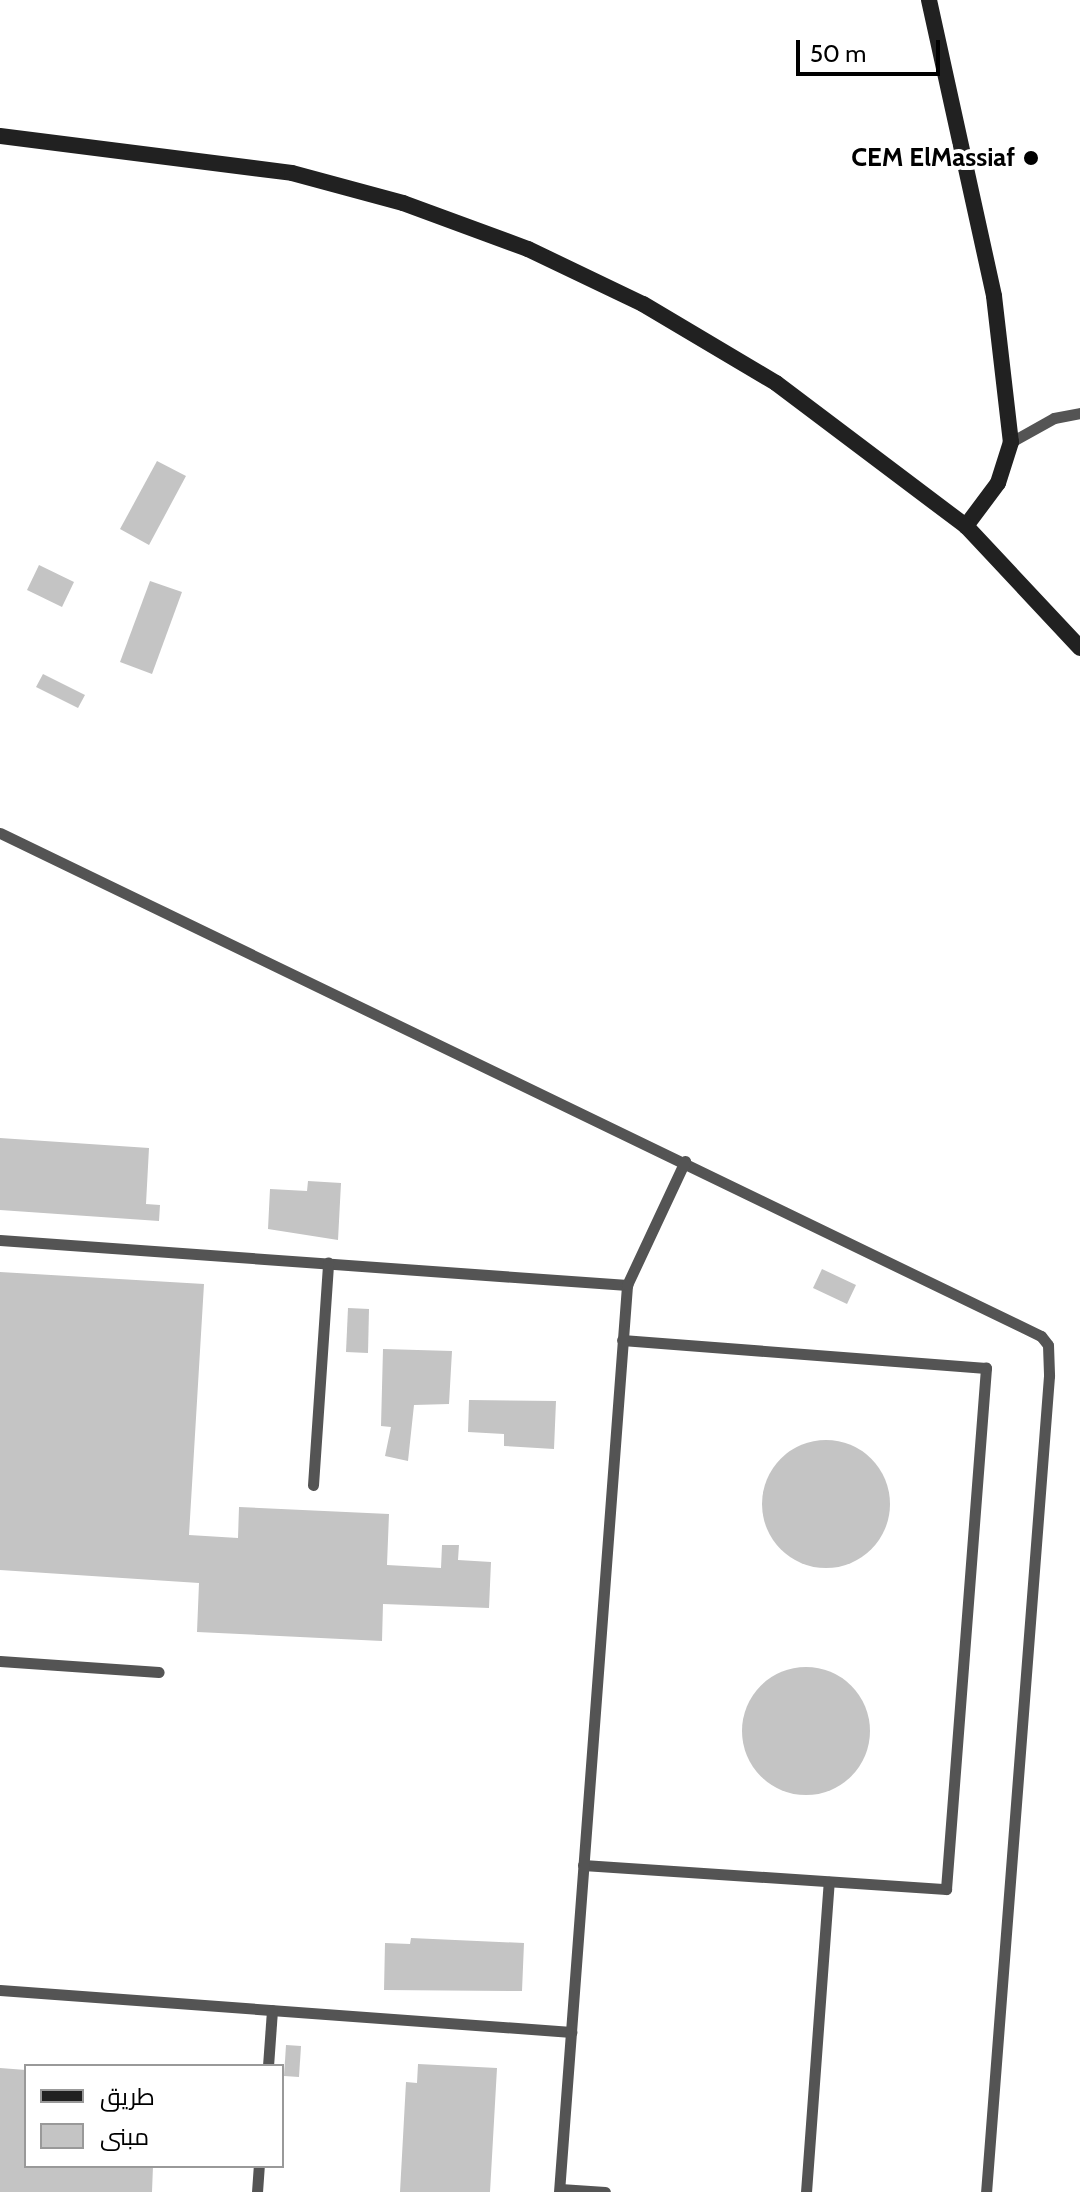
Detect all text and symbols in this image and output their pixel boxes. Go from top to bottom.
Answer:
scale bar [800,24,944,74]
text: 50 m [810,39,866,68]
place label: CEM ElMassiaf [851,142,1015,174]
marker: CEM ElMassiaf [1022,149,1040,167]
legend [24,2064,284,2168]
text: طريق [100,2082,155,2111]
text: مبنى [100,2122,149,2151]

